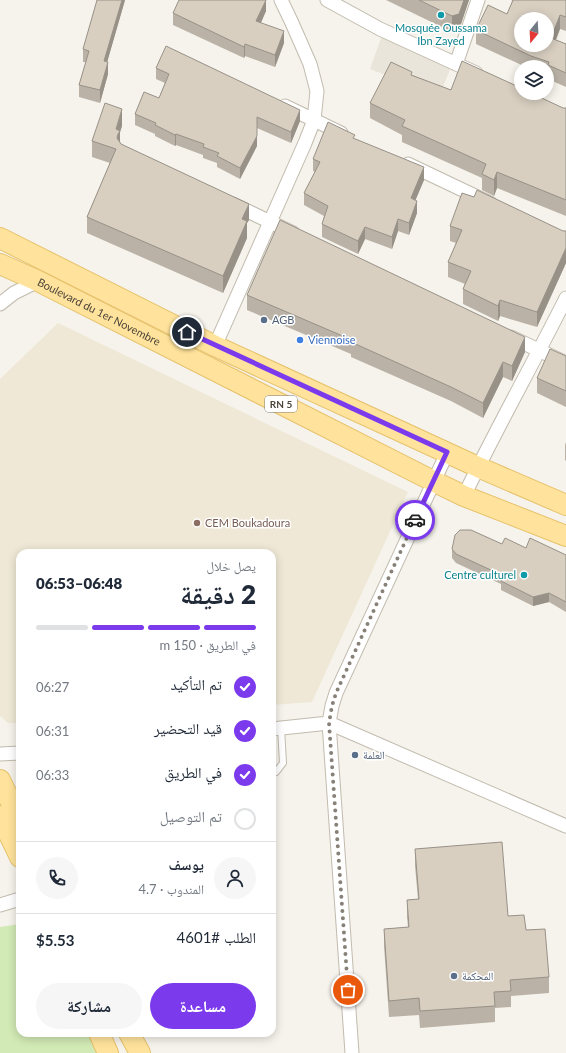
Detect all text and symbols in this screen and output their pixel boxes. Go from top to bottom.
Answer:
marker: Mosquée Oussama Ibn Zayed [436,10,446,20]
north arrow [514,12,554,52]
map controls [514,12,554,100]
place label: Mosquée Oussama Ibn Zayed [395,21,487,47]
button: layers [514,60,554,100]
street label: Boulevard du 1er Novembre [36,275,163,348]
place label: AGB [272,313,294,326]
pin [170,315,204,349]
marker: AGB [259,315,269,325]
icon: home [176,321,198,343]
place label: Viennoise [308,333,356,346]
marker: Viennoise [295,335,305,345]
road number: RN 5 [265,396,297,412]
courier [395,500,435,540]
icon: car [404,509,426,531]
place label: CEM Boukadoura [205,516,290,529]
marker: CEM Boukadoura [192,518,202,528]
text: يصل خلال [206,558,256,574]
place label: Centre culturel [444,568,516,581]
marker: Centre culturel [519,570,529,580]
text: 06:48–06:53 [36,574,122,592]
text: 2 دقيقة [180,578,256,610]
text: في الطريق · 150 m [160,637,256,653]
text: تم التأكيد [170,675,222,693]
icon: check [234,676,256,698]
text: 06:27 [36,679,69,695]
text: قيد التحضير [154,719,222,737]
icon: check [234,720,256,742]
text: 06:31 [36,723,69,739]
place label: العلمة [363,748,385,761]
marker: العلمة [350,750,360,760]
text: في الطريق [165,763,222,781]
icon: check [234,764,256,786]
text: 06:33 [36,767,69,783]
text: تم التوصيل [160,807,222,825]
text: يوسف [169,855,204,873]
button: phone [36,857,78,899]
button: person [214,857,256,899]
text: المندوب · 4.7 [139,881,204,897]
text: الطلب #4601 [177,928,256,946]
text: $5.53 [36,931,74,949]
place label: المحكمة [462,969,493,982]
marker: المحكمة [449,971,459,981]
pin [331,973,365,1007]
icon: bag [337,979,359,1001]
button: مشاركة [36,983,142,1029]
button: مساعدة [150,983,256,1029]

